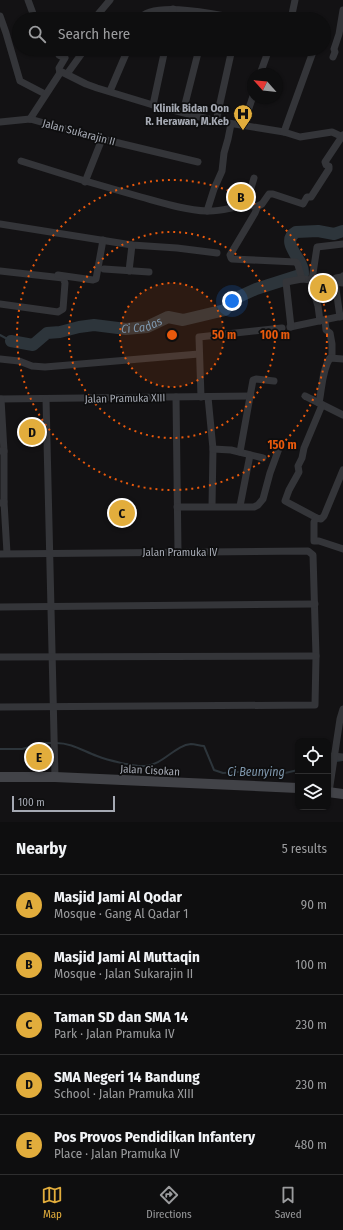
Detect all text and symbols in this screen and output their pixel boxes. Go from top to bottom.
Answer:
search box [12,12,331,56]
icon: search [26,23,48,45]
text: Search here [58,25,130,43]
north arrow [247,68,283,104]
place label: Klinik Bidan Oon R. Herawan, M.Keb [145,102,229,128]
hospital icon: Klinik Bidan Oon R. Herawan, M.Keb [232,103,254,131]
street label: Jalan Sukarajin II [41,117,117,148]
pin: B [228,182,254,212]
pin: A [310,273,336,303]
your location [222,291,242,311]
water label: Ci Cadas [120,314,164,336]
centre of rings [165,328,179,342]
text: 50 m [212,328,236,342]
text: 100 m [260,328,290,342]
street label: Jalan Pramuka XIII [85,391,165,406]
pin: D [19,417,45,447]
text: 150 m [267,438,297,452]
pin: C [109,498,135,528]
street label: Jalan Pramuka IV [143,546,218,559]
map controls [295,738,331,810]
button: locate [295,738,331,774]
pin: E [26,742,52,772]
street label: Jalan Cisokan [120,762,180,779]
water label: Ci Beunying [227,765,285,779]
button: layers [295,774,331,810]
scale bar [12,794,115,813]
text: 100 m [18,796,45,809]
text: Nearby [16,838,67,859]
text: 5 results [282,841,327,856]
text: Masjid Jami Al Qodar [54,888,182,906]
text: A [25,897,33,912]
text: 90 m [301,897,327,912]
text: Mosque · Gang Al Qadar 1 [54,906,188,921]
text: Masjid Jami Al Muttaqin [54,948,200,966]
text: B [25,957,33,972]
text: 100 m [295,957,327,972]
text: Mosque · Jalan Sukarajin II [54,966,193,981]
text: Taman SD dan SMA 14 [54,1008,188,1026]
text: C [26,1017,32,1032]
text: 230 m [296,1017,327,1032]
text: Park · Jalan Pramuka IV [54,1026,175,1041]
text: SMA Negeri 14 Bandung [54,1068,200,1086]
text: D [25,1077,33,1092]
text: 230 m [296,1077,327,1092]
text: School · Jalan Pramuka XIII [54,1086,194,1101]
text: Pos Provos Pendidikan Infantery [54,1128,255,1146]
text: E [26,1137,32,1152]
text: 480 m [294,1137,327,1152]
text: Place · Jalan Pramuka IV [54,1146,180,1161]
tab: Map [41,1184,63,1221]
tab: Directions [146,1184,192,1221]
tab: Saved [275,1184,302,1221]

